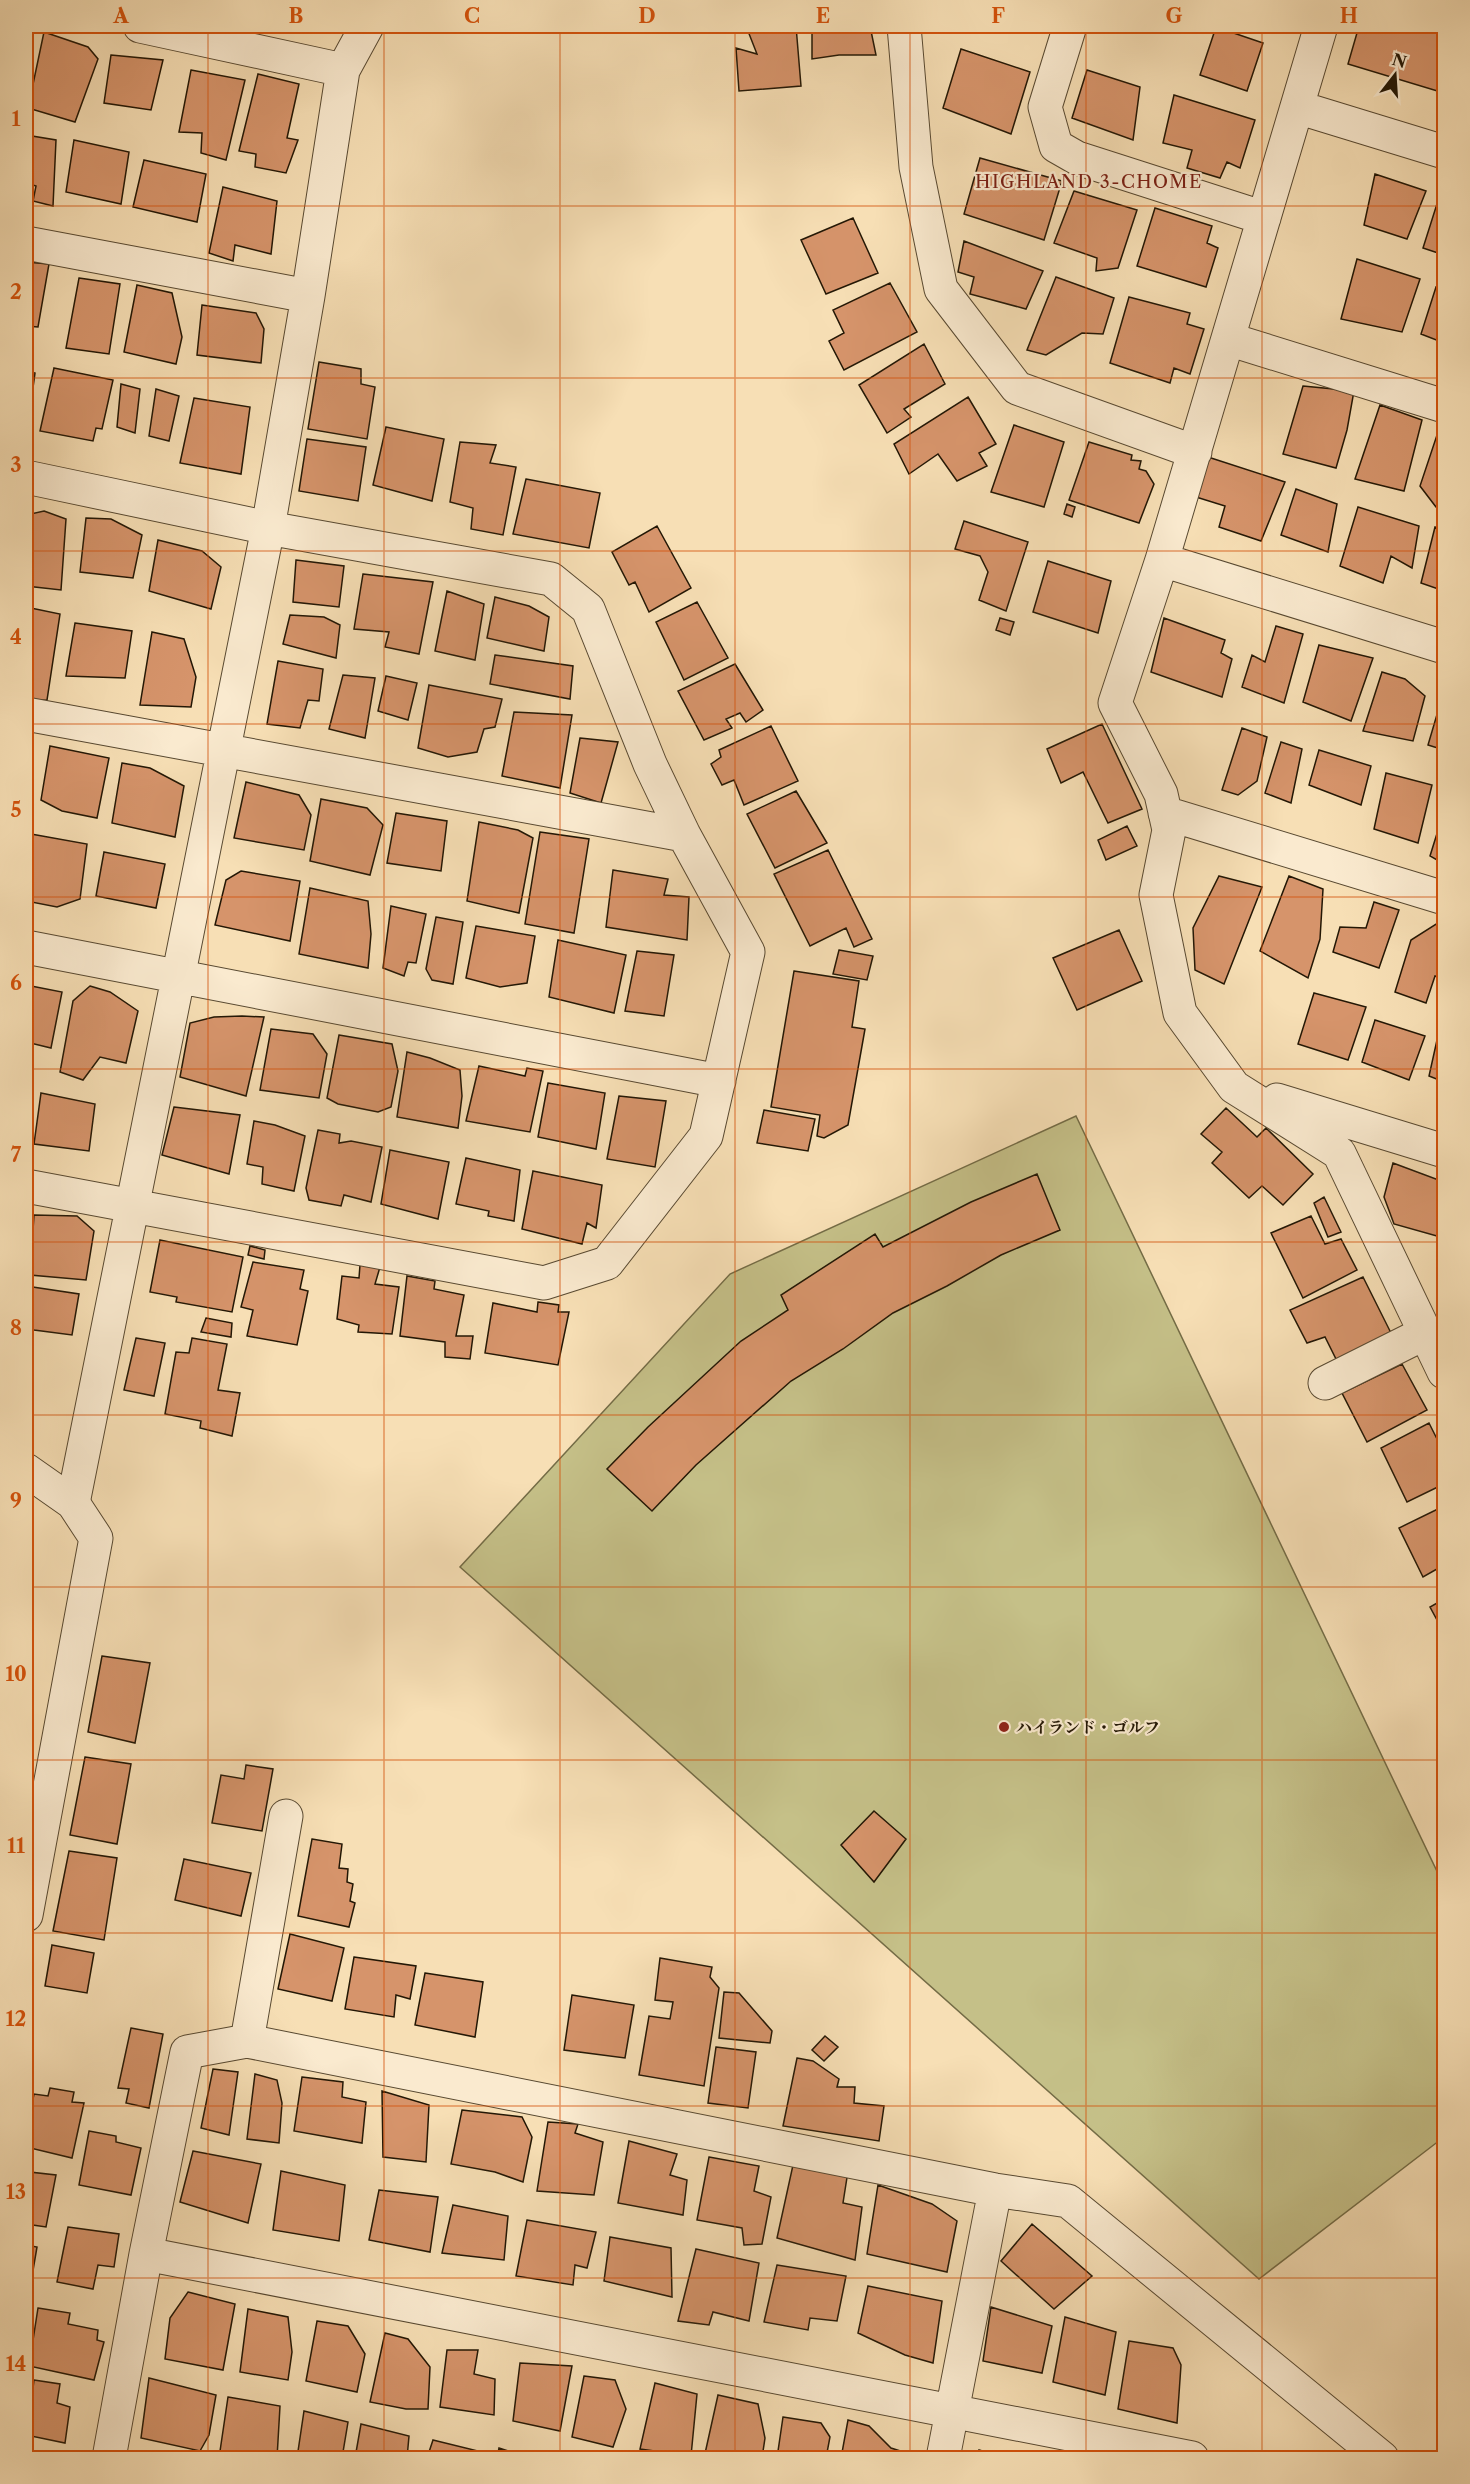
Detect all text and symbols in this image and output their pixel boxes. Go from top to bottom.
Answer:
text: A [112,4,129,28]
text: B [289,4,304,28]
text: C [464,4,480,28]
text: D [638,4,656,28]
text: E [816,4,830,28]
text: F [991,4,1005,28]
text: G [1166,4,1183,28]
text: H [1340,4,1358,28]
north arrow [1365,45,1425,105]
text: N [1390,49,1409,72]
text: 1 [12,107,21,131]
district label: HIGHLAND 3-CHOME [975,171,1203,193]
text: 2 [10,280,22,304]
text: 3 [10,453,22,477]
text: 4 [10,625,22,649]
text: 5 [10,798,22,822]
text: 6 [10,971,22,995]
text: 7 [11,1143,22,1167]
text: 8 [10,1316,22,1340]
text: 9 [10,1489,22,1513]
text: 10 [5,1662,27,1686]
place label: ハイランド・ゴルフ [1016,1717,1160,1737]
marker: ハイランド・ゴルフ [997,1720,1011,1734]
text: 11 [7,1834,25,1858]
text: 12 [6,2007,26,2031]
text: 13 [6,2180,26,2204]
text: 14 [6,2352,26,2376]

